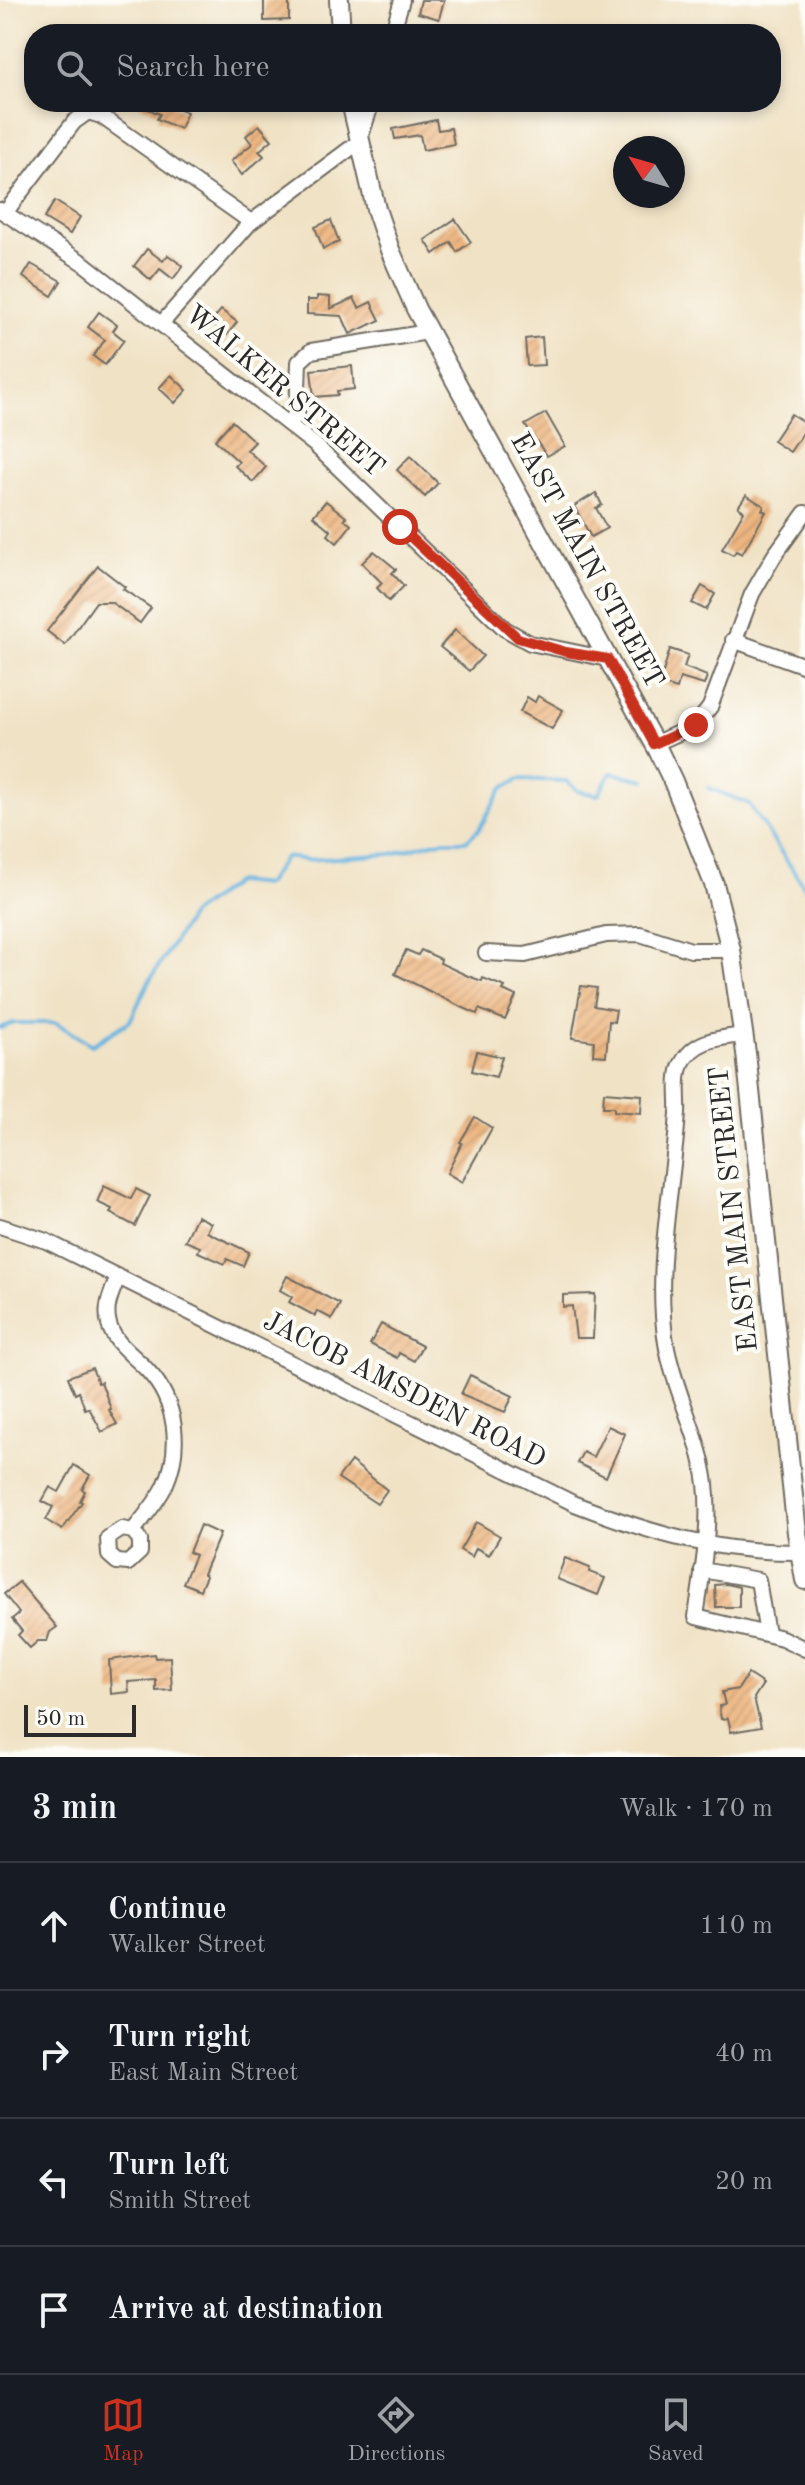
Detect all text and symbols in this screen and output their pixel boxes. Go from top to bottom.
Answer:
search box [24,24,781,112]
icon: search [52,46,96,90]
text: Search here [116,53,270,83]
north arrow [613,136,685,208]
street label: WALKER STREET [179,301,389,483]
street label: EAST MAIN STREET [504,429,668,693]
route start [382,509,418,545]
route end [678,707,714,743]
street label: EAST MAIN STREET [706,1065,764,1353]
street label: JACOB AMSDEN ROAD [258,1308,550,1474]
scale bar [24,1701,136,1737]
text: 50 m [36,1708,85,1730]
text: 3 min [32,1792,117,1826]
text: Walk · 170 m [619,1796,773,1822]
text: Continue [108,1895,227,1925]
icon: ahead [32,1904,76,1948]
text: 110 m [700,1913,773,1939]
text: Walker Street [108,1932,266,1958]
text: Turn right [108,2023,250,2053]
icon: right [32,2032,76,2076]
text: 40 m [715,2041,773,2067]
text: East Main Street [108,2060,298,2086]
text: Turn left [108,2151,229,2181]
icon: left [32,2160,76,2204]
text: 20 m [715,2169,773,2195]
text: Smith Street [108,2188,251,2214]
icon: arrive [32,2288,76,2332]
text: Arrive at destination [108,2295,383,2325]
tab: Map [101,2393,145,2468]
tab: Directions [348,2393,445,2468]
tab: Saved [648,2393,704,2468]

